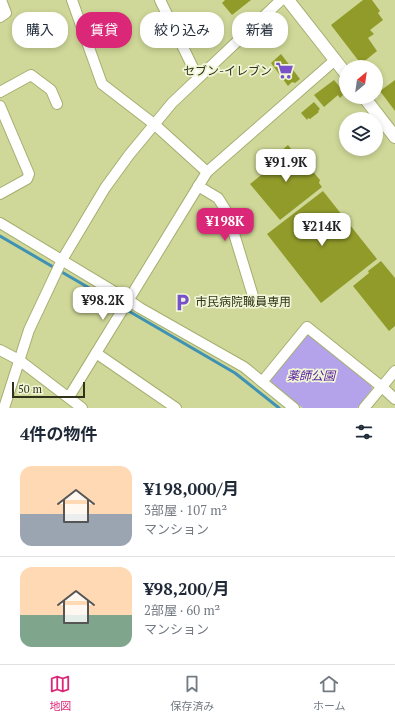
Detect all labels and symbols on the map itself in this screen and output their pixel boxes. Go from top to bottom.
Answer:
north arrow [339,60,383,104]
supermarket icon: セブン-イレブン [275,61,295,81]
place label: セブン-イレブン [183,63,272,78]
pin: ¥91.9K [253,149,319,183]
pin: ¥198K [197,208,253,242]
pin: ¥214K [294,213,350,247]
pin: ¥98.2K [70,287,136,321]
parking icon: 市民病院職員専用 [172,292,192,312]
place label: 市民病院職員専用 [195,294,291,309]
park label: 薬師公園 [287,368,337,383]
scale bar [12,380,85,399]

